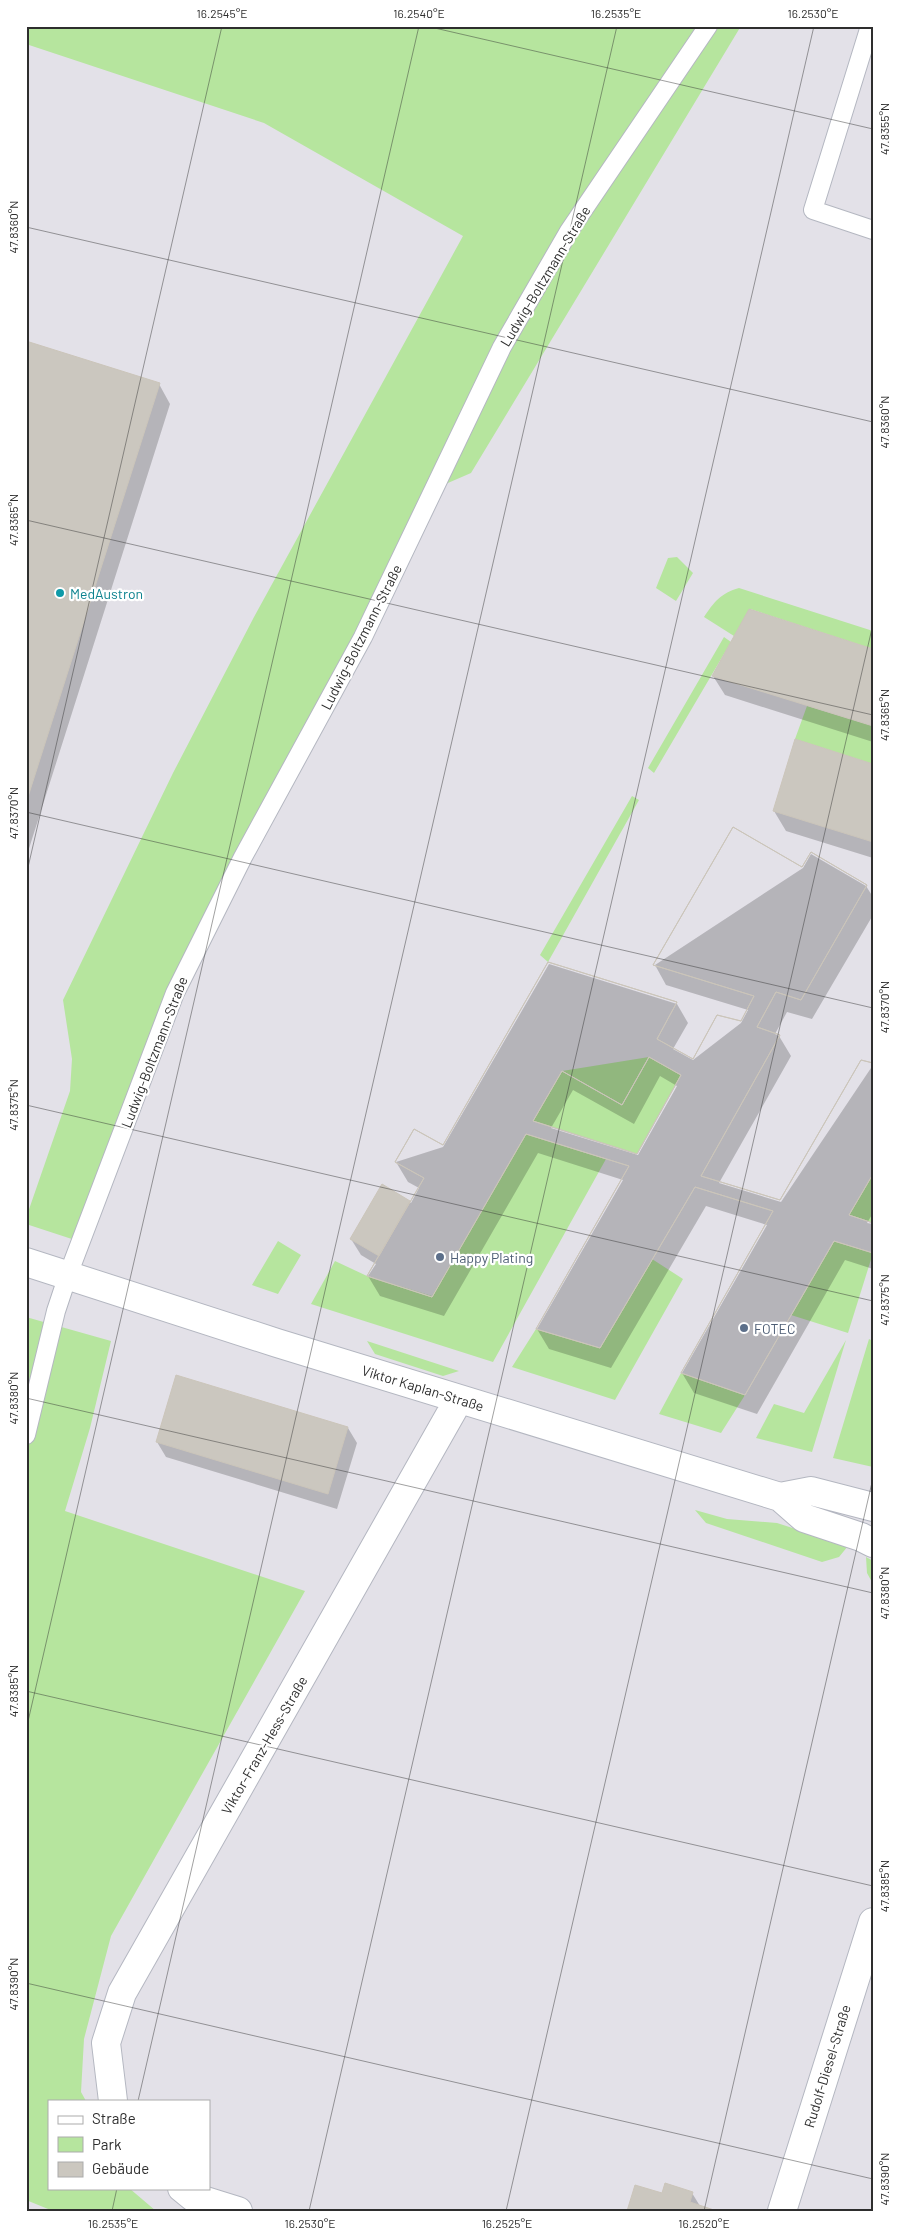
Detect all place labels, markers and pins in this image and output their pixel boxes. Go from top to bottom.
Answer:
place label: MedAustron [70,585,143,602]
marker: MedAustron [54,587,66,599]
place label: Happy Plating [450,1249,533,1266]
marker: Happy Plating [434,1251,446,1263]
place label: FOTEC [754,1320,795,1337]
marker: FOTEC [738,1322,750,1334]

